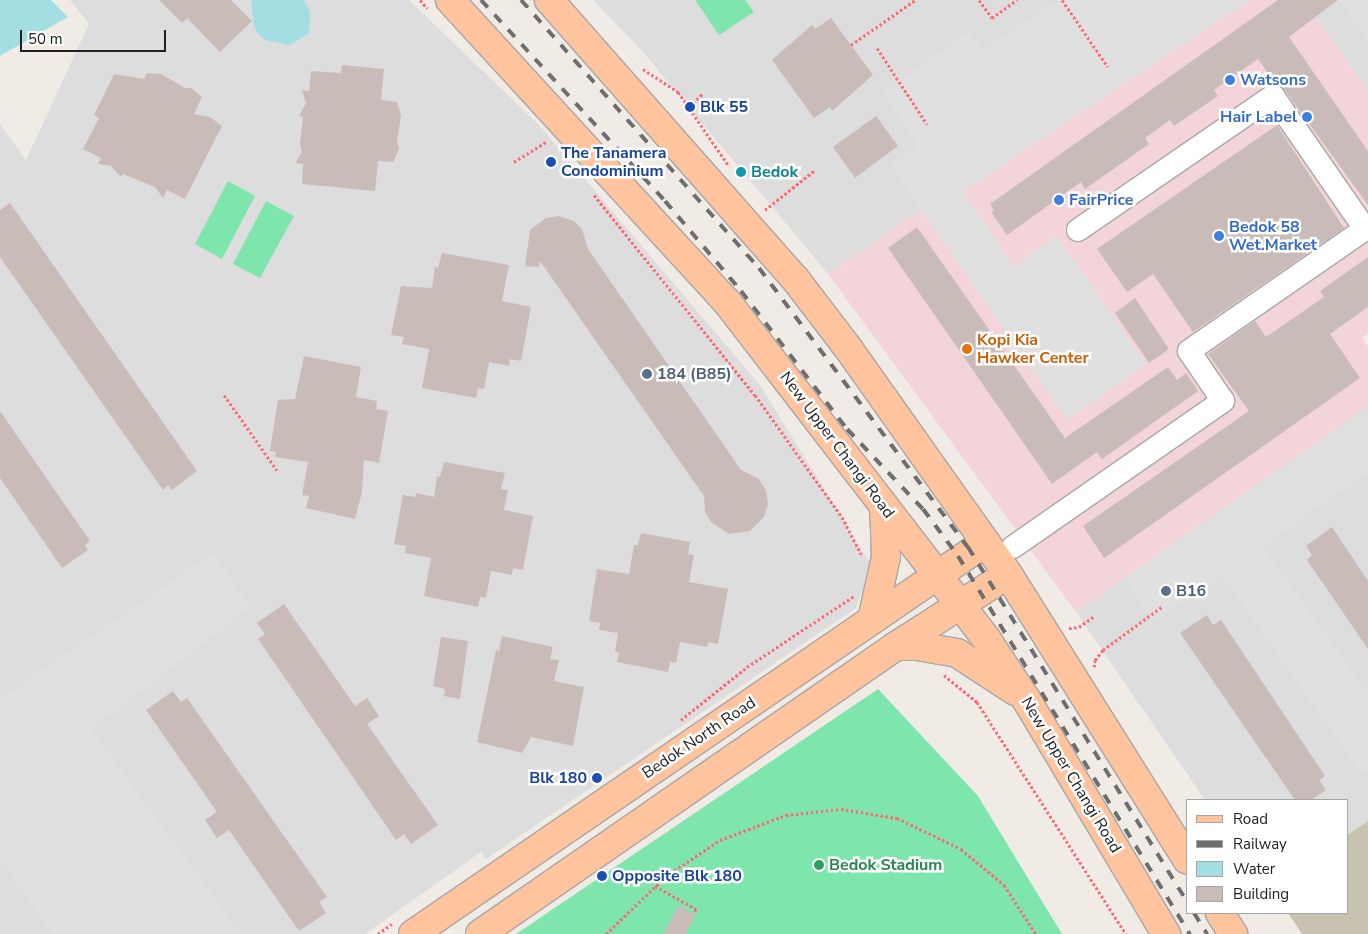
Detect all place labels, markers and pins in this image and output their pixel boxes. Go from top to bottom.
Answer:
place label: Watsons [1240,70,1306,90]
marker: Watsons [1224,74,1236,86]
place label: Blk 55 [700,97,748,117]
marker: Blk 55 [684,101,696,113]
place label: Hair Label [1220,107,1297,127]
marker: Hair Label [1301,111,1313,123]
place label: The Tanamera Condominium [561,143,666,181]
marker: The Tanamera Condominium [545,156,557,168]
place label: Bedok [751,162,798,182]
marker: Bedok [735,166,747,178]
place label: FairPrice [1069,190,1133,210]
marker: FairPrice [1053,194,1065,206]
place label: Bedok 58 Wet.Market [1229,217,1317,255]
marker: Bedok 58 Wet.Market [1213,230,1225,242]
place label: Kopi Kia Hawker Center [977,330,1089,368]
marker: Kopi Kia Hawker Center [961,343,973,355]
place label: 184 (B85) [657,364,732,384]
marker: 184 (B85) [641,368,653,380]
place label: B16 [1176,581,1206,601]
marker: B16 [1160,585,1172,597]
place label: Blk 180 [529,768,587,788]
marker: Blk 180 [591,772,603,784]
place label: Bedok Stadium [829,855,942,875]
marker: Bedok Stadium [813,859,825,871]
place label: Opposite Blk 180 [612,866,742,886]
marker: Opposite Blk 180 [596,870,608,882]

